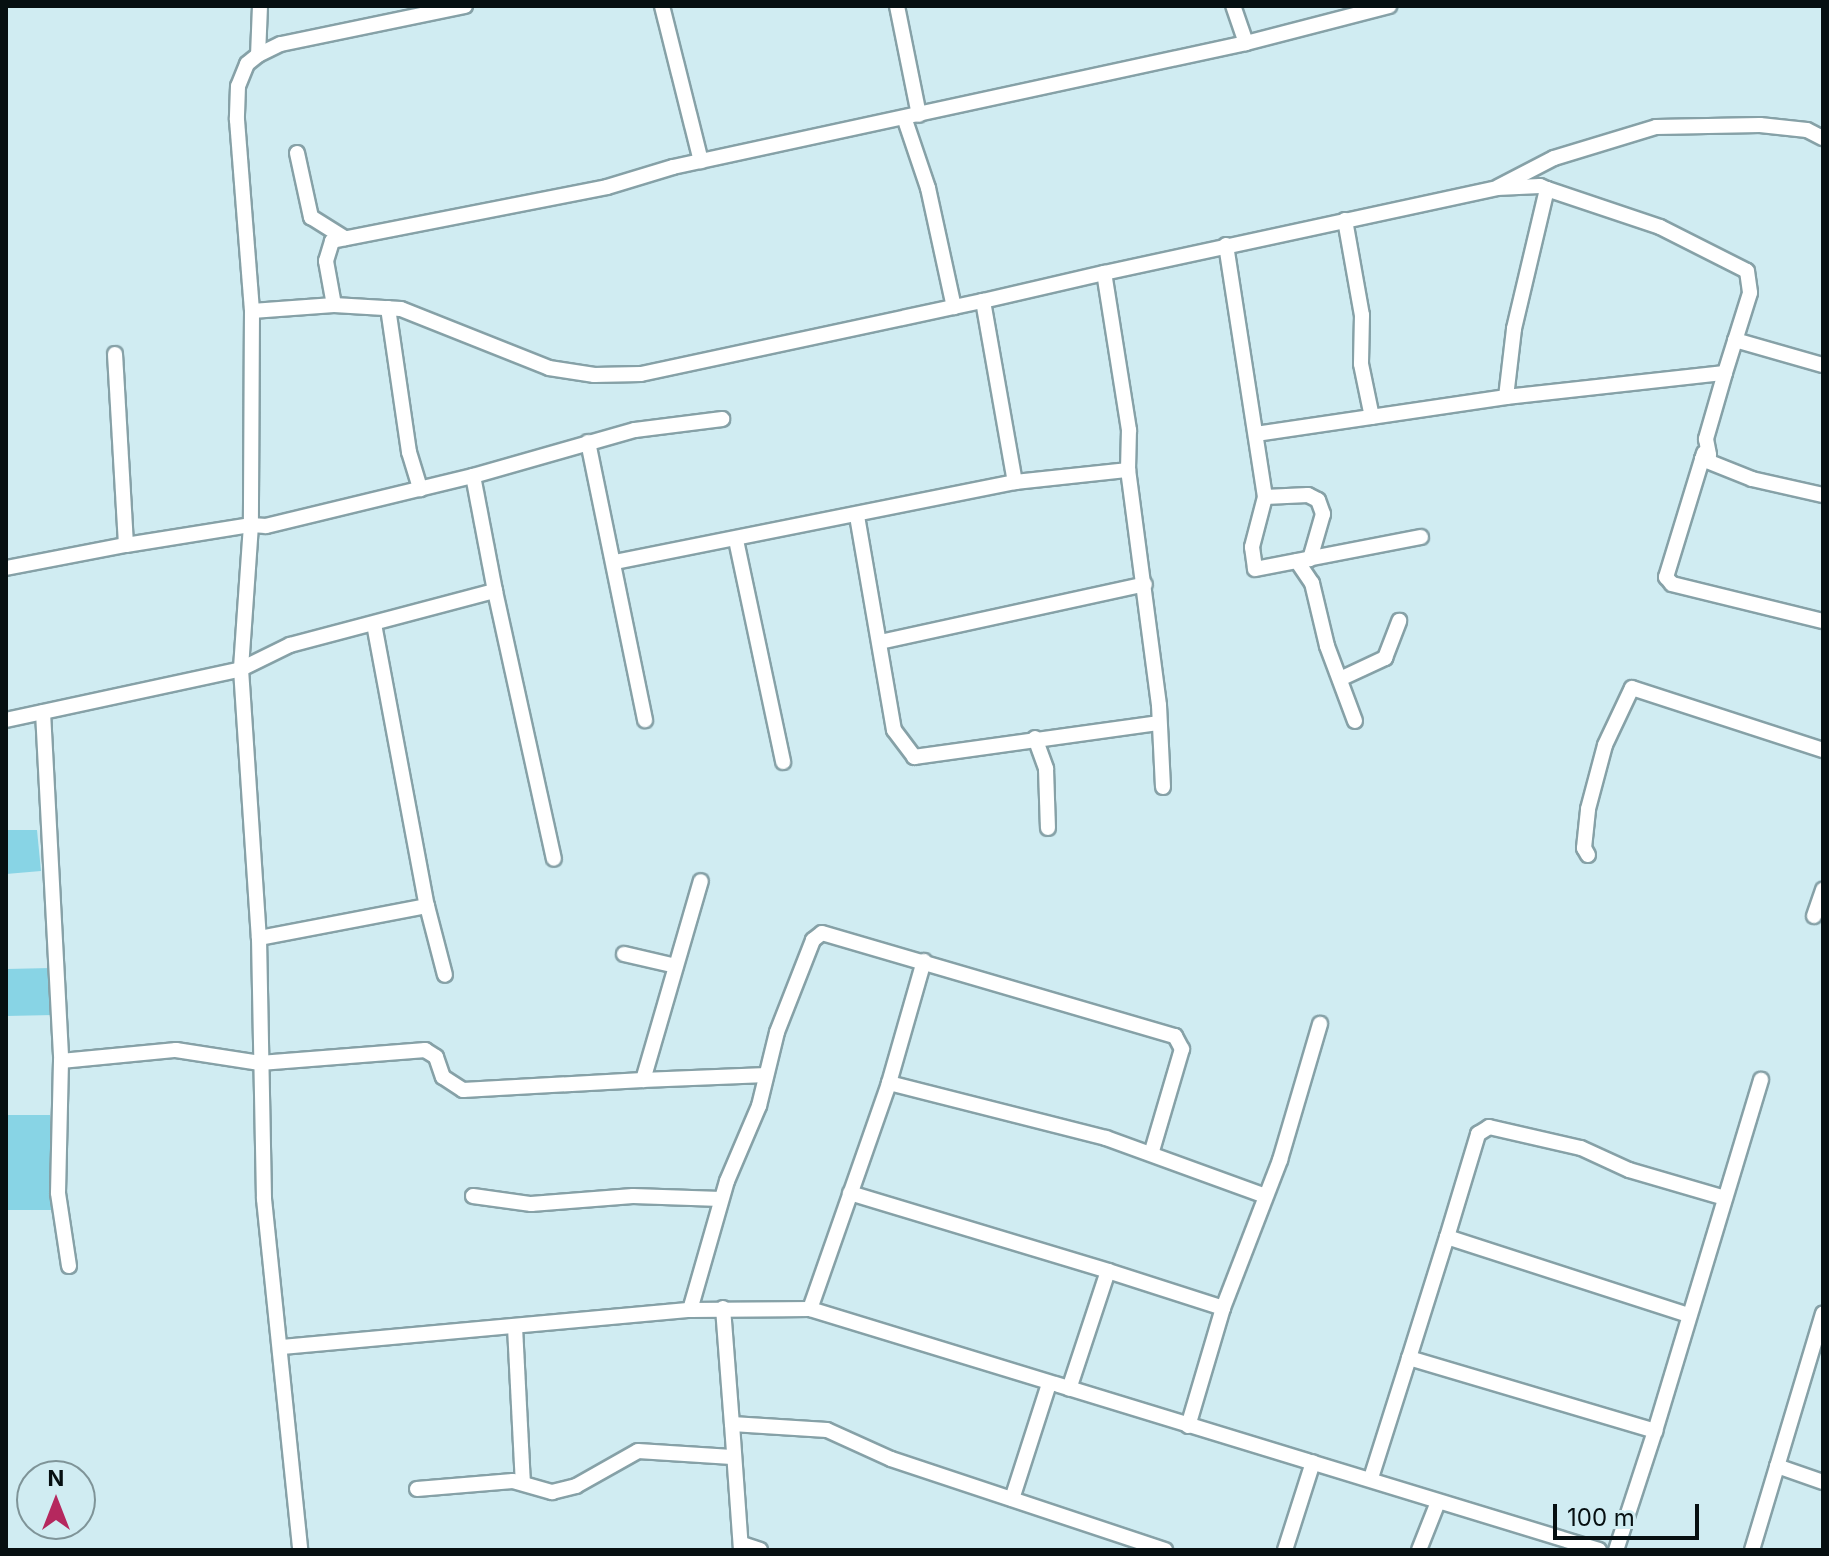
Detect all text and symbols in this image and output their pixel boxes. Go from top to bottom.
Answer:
north arrow [16,1460,96,1540]
text: N [48,1465,64,1491]
scale bar [1557,1488,1703,1538]
text: 100 m [1567,1503,1635,1532]

